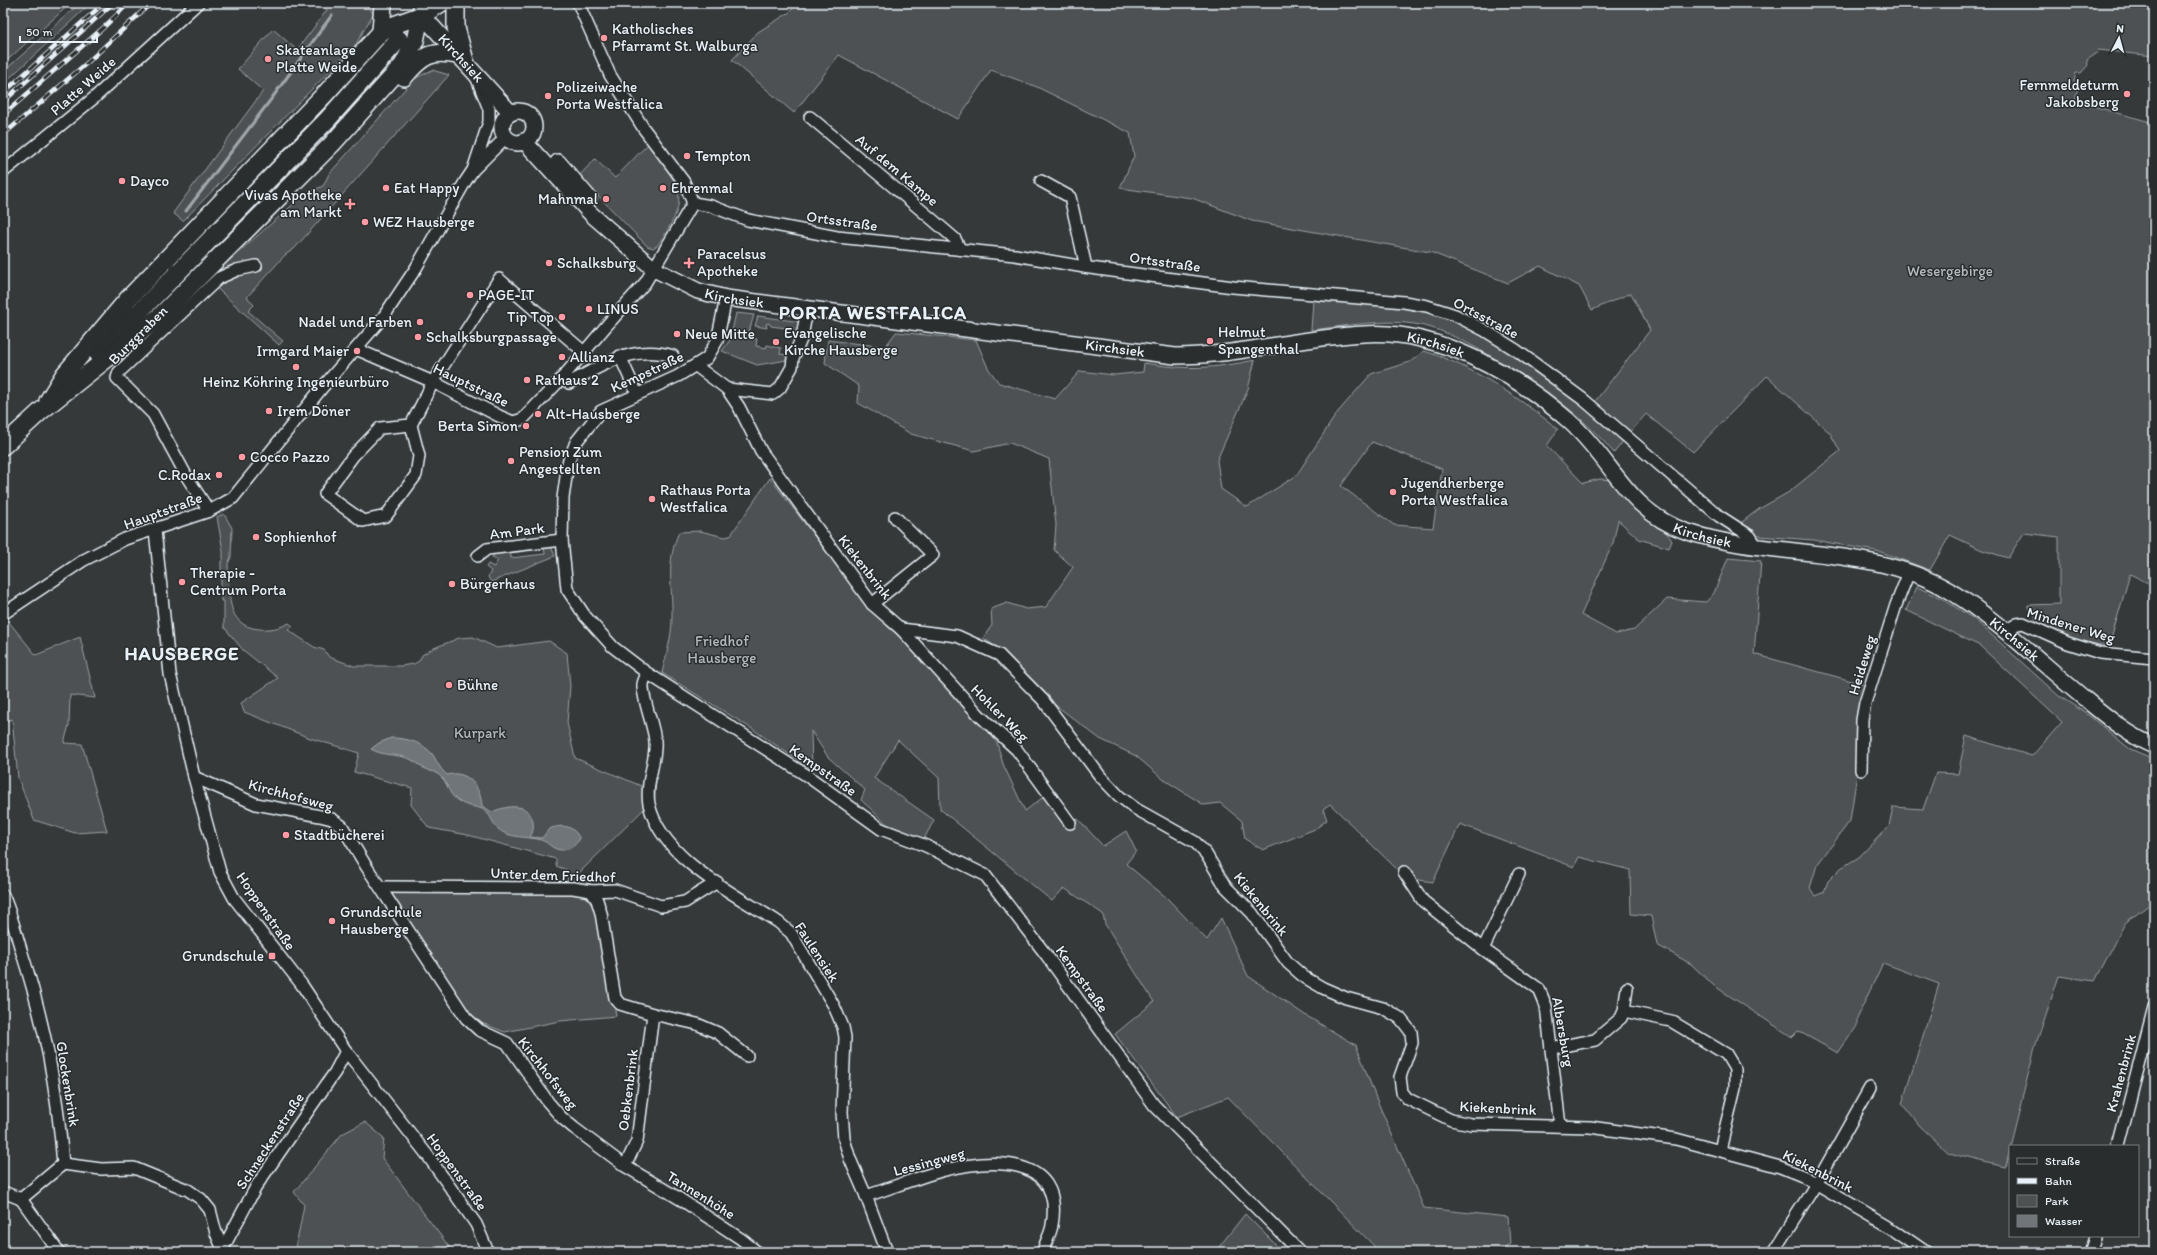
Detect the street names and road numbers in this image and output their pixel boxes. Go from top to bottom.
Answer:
street label: Kirchsiek [434,30,488,86]
street label: Platte Weide [46,53,120,119]
street label: Auf dem Kampe [852,130,942,210]
street label: Ortsstraße [805,207,879,235]
street label: Ortsstraße [1128,248,1202,276]
street label: Kirchsiek [703,284,765,312]
street label: Ortsstraße [1450,293,1522,343]
street label: Burggraben [105,301,172,368]
street label: Kirchsiek [1405,327,1468,362]
street label: Kirchsiek [1084,336,1146,361]
street label: Kempstraße [608,347,686,397]
street label: Hauptstraße [430,359,512,411]
street label: Hauptstraße [121,488,205,534]
street label: Kirchsiek [1670,518,1733,552]
street label: Am Park [489,519,546,543]
street label: Kiekenbrink [834,531,896,603]
street label: Mindener Weg [2025,603,2118,647]
street label: Kirchsiek [1986,613,2043,665]
street label: Heideweg [1844,632,1880,697]
street label: Hohler Weg [967,680,1033,746]
street label: Kempstraße [786,740,860,800]
street label: Kirchhofsweg [246,775,336,815]
street label: Unter dem Friedhof [490,864,616,886]
street label: Hoppenstraße [232,868,300,954]
street label: Kiekenbrink [1230,868,1292,940]
street label: Faulensiek [791,919,843,986]
street label: Kempstraße [1052,942,1112,1016]
street label: Albersburg [1548,995,1578,1069]
street label: Krahenbrink [2102,1032,2140,1114]
street label: Kirchhofsweg [514,1033,582,1113]
street label: Glockenbrink [52,1040,84,1128]
street label: Oebkenbrink [614,1048,642,1132]
street label: Schneckenstraße [232,1089,308,1193]
street label: Kiekenbrink [1459,1097,1537,1119]
street label: Hoppenstraße [423,1130,491,1214]
street label: Lessingweg [891,1144,967,1180]
street label: Kiekenbrink [1780,1146,1857,1197]
street label: Tannenhöhe [663,1167,739,1223]

